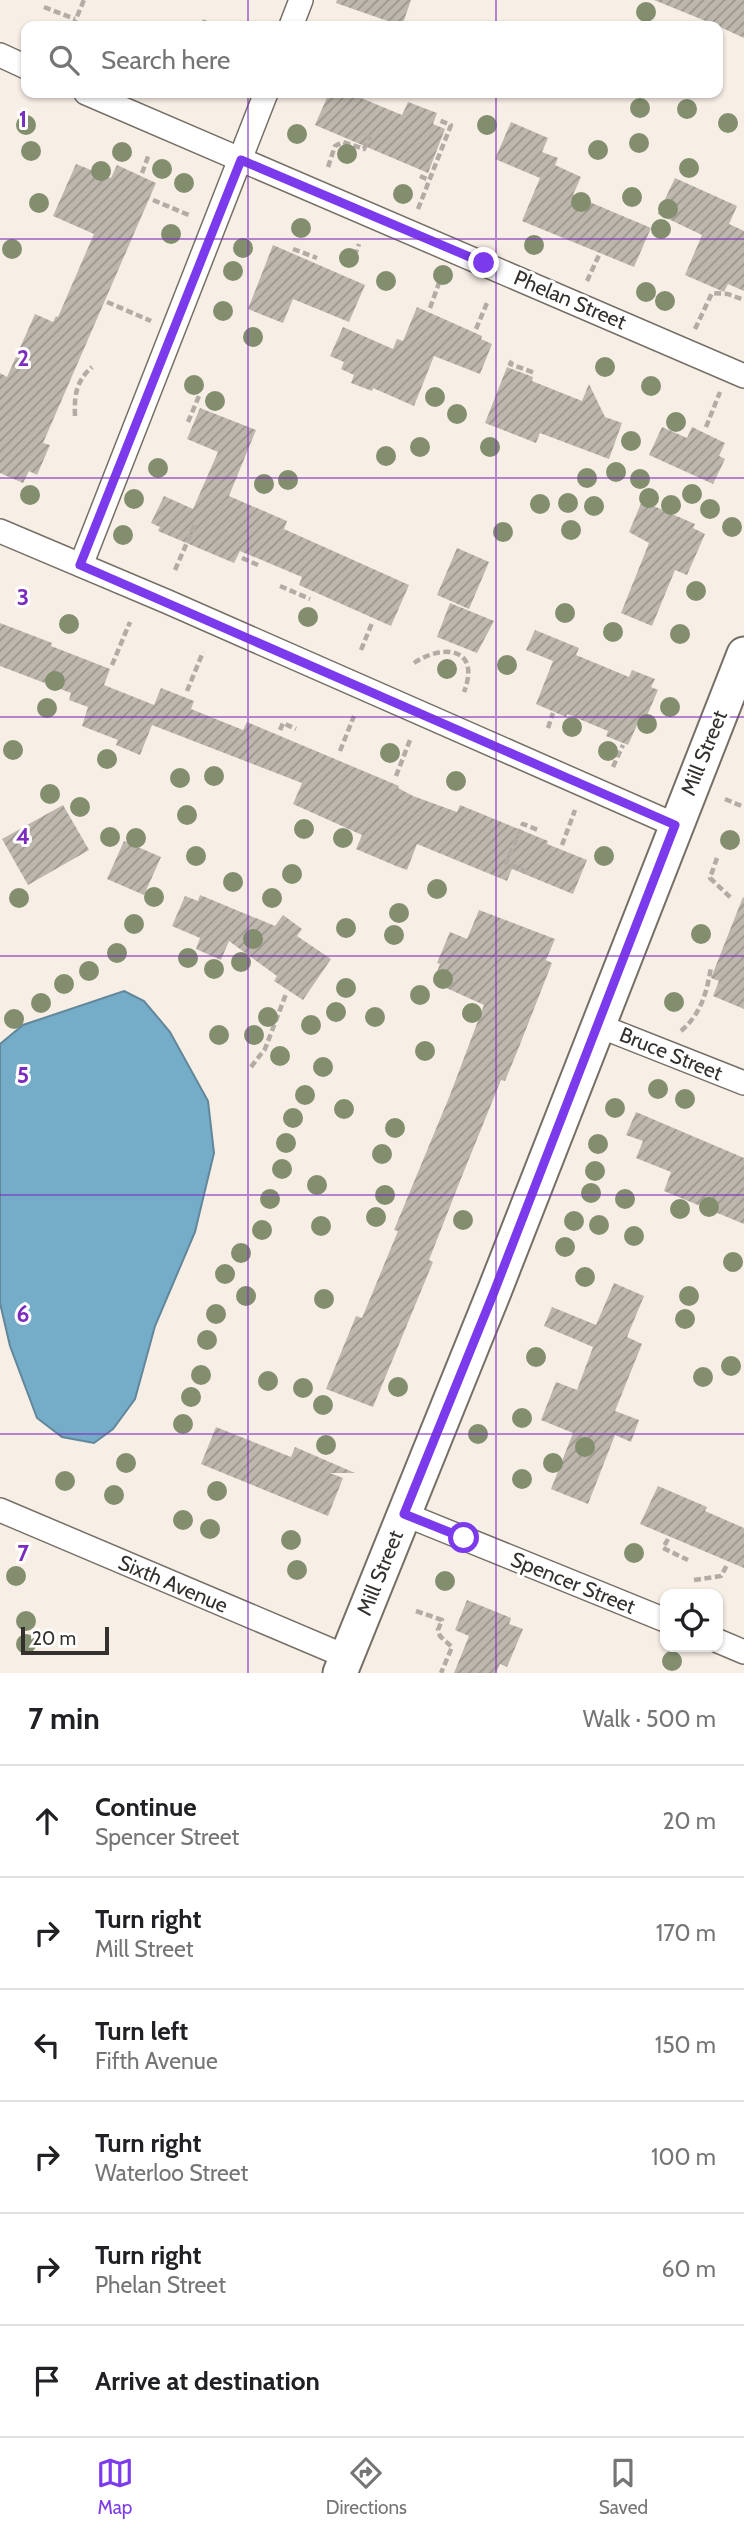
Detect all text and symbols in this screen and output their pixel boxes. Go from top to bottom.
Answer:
search box [21,21,723,98]
icon: search [45,41,83,79]
text: Search here [101,44,230,76]
text: 1 [19,105,27,133]
route end [468,247,499,278]
street label: Phelan Street [510,265,630,334]
text: 2 [17,344,29,372]
text: 3 [17,583,29,611]
street label: Mill Street [675,706,732,799]
text: 4 [16,822,30,850]
street label: Bruce Street [616,1022,726,1086]
text: 5 [17,1061,29,1089]
text: 6 [17,1300,29,1328]
route start [448,1522,479,1553]
street label: Mill Street [351,1526,408,1619]
text: 7 [17,1539,29,1567]
street label: Spencer Street [507,1546,639,1619]
street label: Sixth Avenue [115,1549,232,1618]
map controls [660,1589,723,1652]
button: locate [660,1589,723,1652]
scale bar [21,1624,108,1656]
text: 20 m [32,1627,76,1650]
text: 7 min [28,1700,100,1737]
text: Walk · 500 m [583,1705,716,1733]
text: Continue [95,1791,197,1823]
icon: ahead [28,1802,66,1840]
text: 20 m [663,1807,716,1835]
text: Spencer Street [95,1823,239,1851]
text: Turn right [95,1903,201,1935]
icon: right [28,1914,66,1952]
text: 170 m [656,1919,716,1947]
text: Mill Street [95,1935,193,1963]
text: Turn left [95,2015,188,2047]
icon: left [28,2026,66,2064]
text: 150 m [655,2031,716,2059]
text: Fifth Avenue [95,2047,218,2075]
text: Turn right [95,2127,201,2159]
icon: right [28,2138,66,2176]
text: 100 m [651,2143,716,2171]
text: Waterloo Street [95,2159,248,2187]
text: Turn right [95,2239,201,2271]
icon: right [28,2250,66,2288]
text: 60 m [662,2255,716,2283]
text: Phelan Street [95,2271,226,2299]
icon: arrive [28,2362,66,2400]
text: Arrive at destination [95,2365,320,2397]
tab: Map [96,2454,134,2519]
tab: Directions [326,2454,407,2519]
tab: Saved [599,2454,648,2519]

